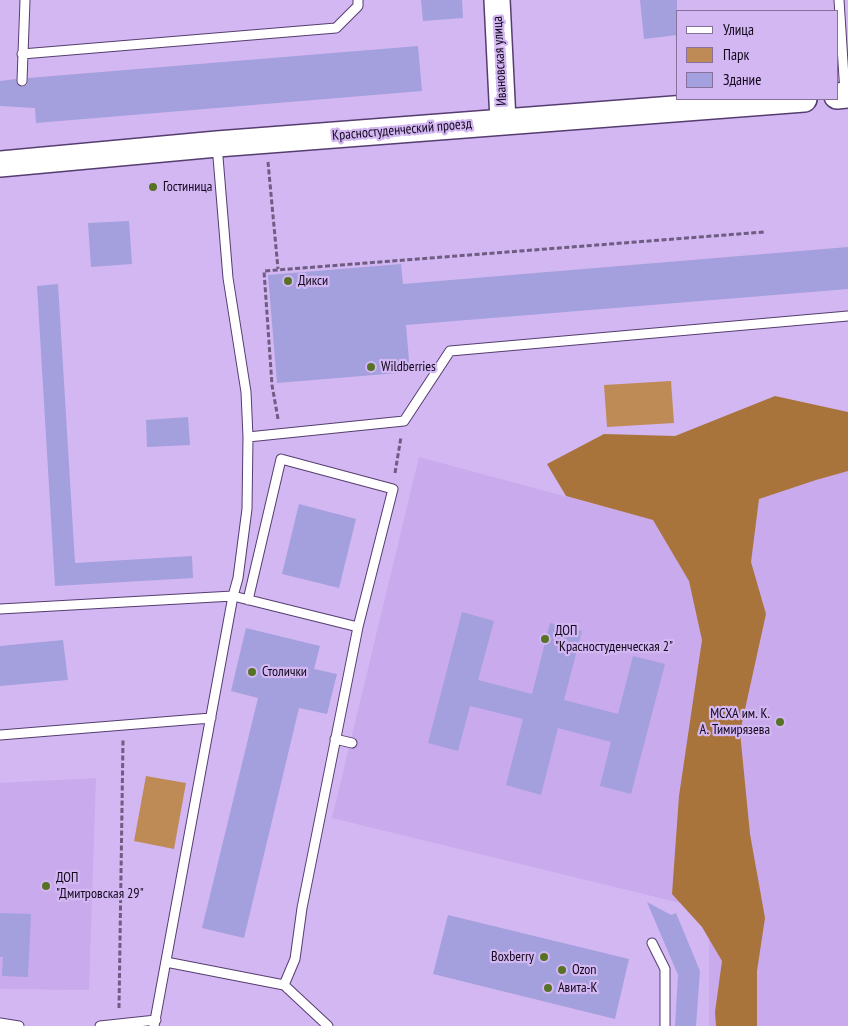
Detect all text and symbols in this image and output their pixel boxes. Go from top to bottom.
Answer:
legend [676,10,838,100]
street label: Ивановская улица [489,16,511,106]
text: Улица [723,20,754,39]
text: Парк [723,45,749,64]
text: Здание [723,70,761,89]
street label: Красностуденческий проезд [332,116,472,144]
place label: Гостиница [163,179,212,195]
marker: Гостиница [147,181,159,193]
place label: Дикси [298,273,328,289]
marker: Дикси [282,275,294,287]
place label: Wildberries [381,359,436,375]
marker: Wildberries [365,361,377,373]
place label: ДОП "Красностуденческая 2" [555,623,673,656]
marker: ДОП "Красностуденческая 2" [539,633,551,645]
place label: Столички [262,664,307,680]
marker: Столички [246,666,258,678]
place label: МСХА им. К. А. Тимирязева [700,706,770,739]
marker: МСХА им. К. А. Тимирязева [774,716,786,728]
place label: ДОП "Дмитровская 29" [56,870,144,902]
marker: ДОП "Дмитровская 29" [40,880,52,892]
place label: Boxberry [491,949,534,965]
marker: Boxberry [538,951,550,963]
place label: Ozon [572,962,597,978]
marker: Ozon [556,964,568,976]
place label: Авита-К [558,980,597,996]
marker: Авита-К [542,982,554,994]

